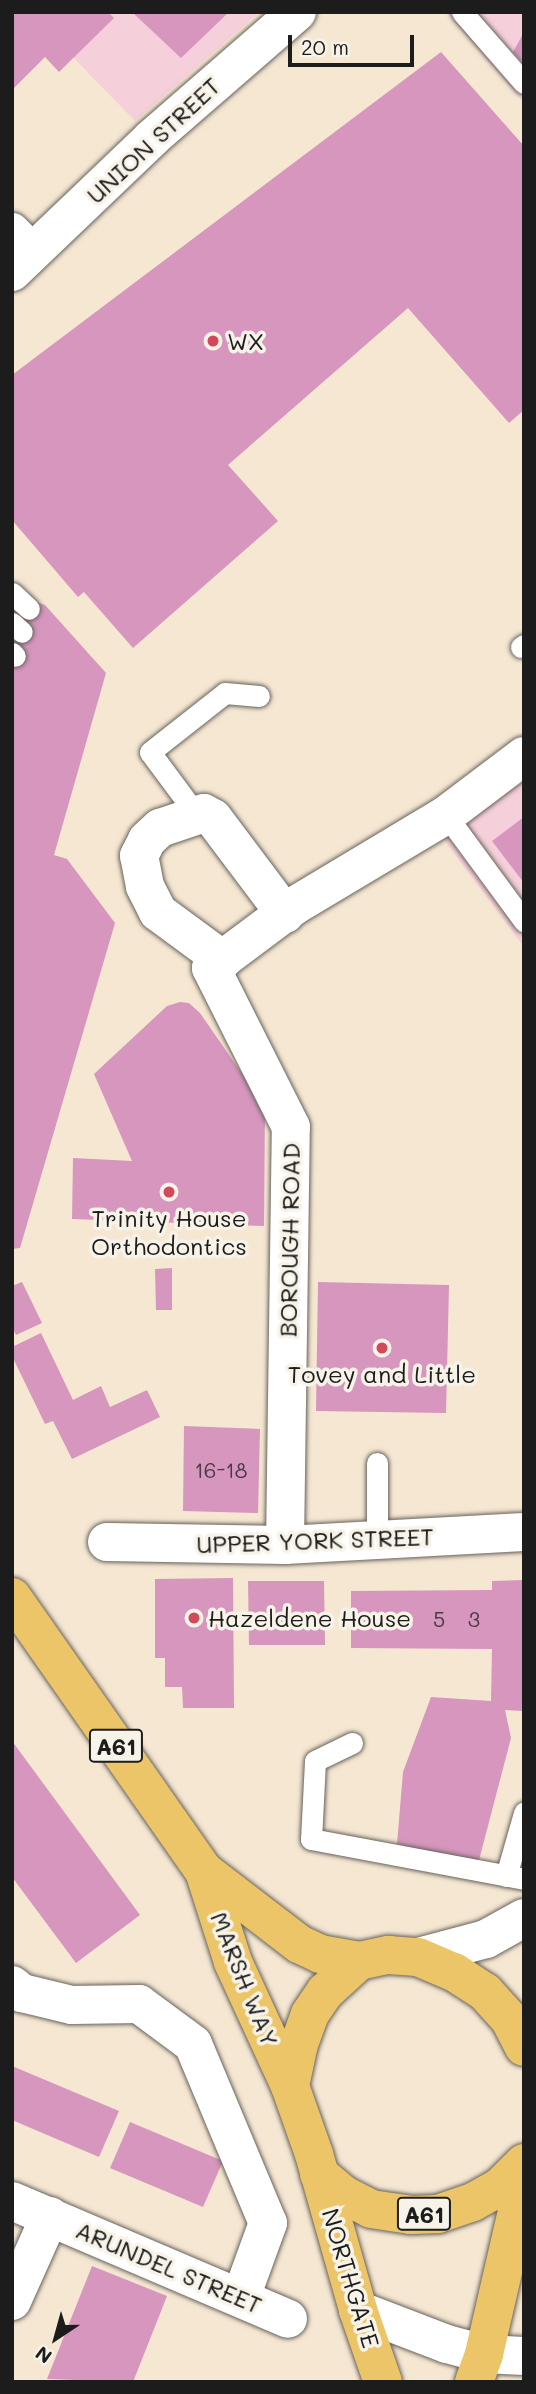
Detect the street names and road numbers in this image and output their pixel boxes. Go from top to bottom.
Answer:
street label: UNION STREET [80,71,226,209]
street label: BOROUGH ROAD [273,1143,305,1337]
street label: UPPER YORK STREET [196,1521,434,1559]
road number: A61 [88,1726,144,1765]
street label: MARSH WAY [205,1907,285,2051]
road number: A61 [396,2194,452,2234]
street label: NORTHGATE [316,2205,386,2351]
street label: ARUNDEL STREET [72,2215,266,2319]

